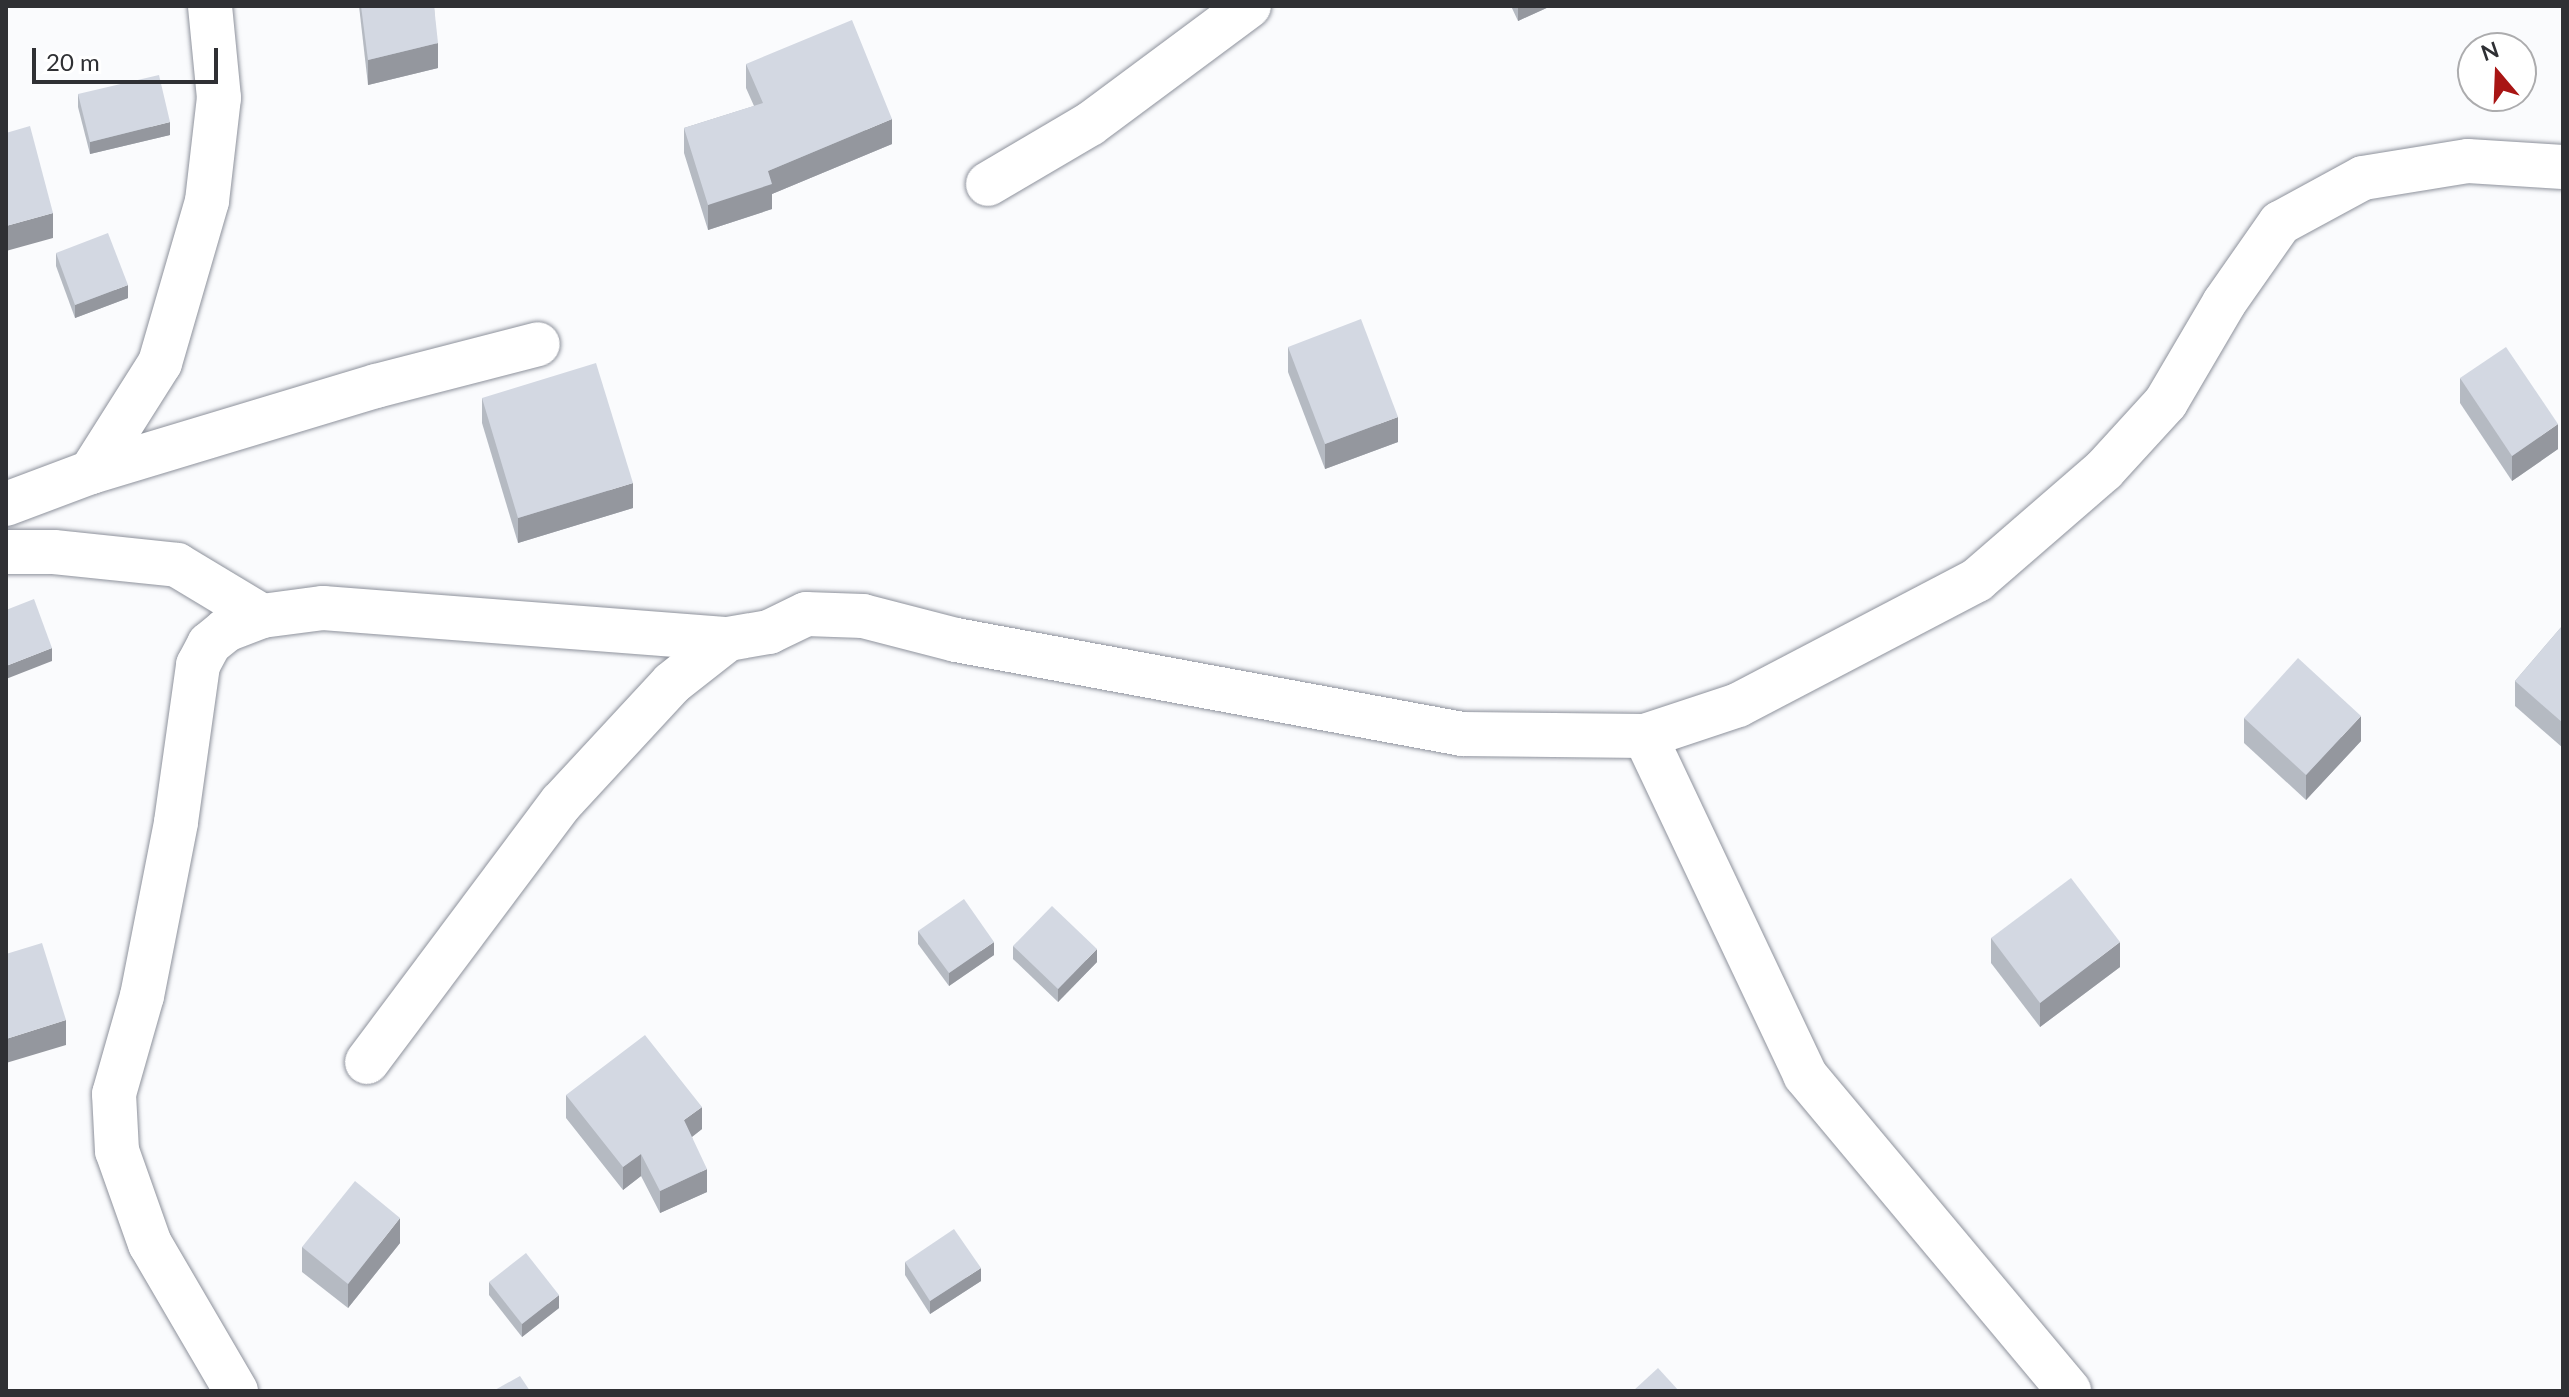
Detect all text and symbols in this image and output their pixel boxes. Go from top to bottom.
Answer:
scale bar [36,32,222,82]
north arrow [2457,32,2537,112]
text: N [2477,35,2502,66]
text: 20 m [46,47,100,76]

